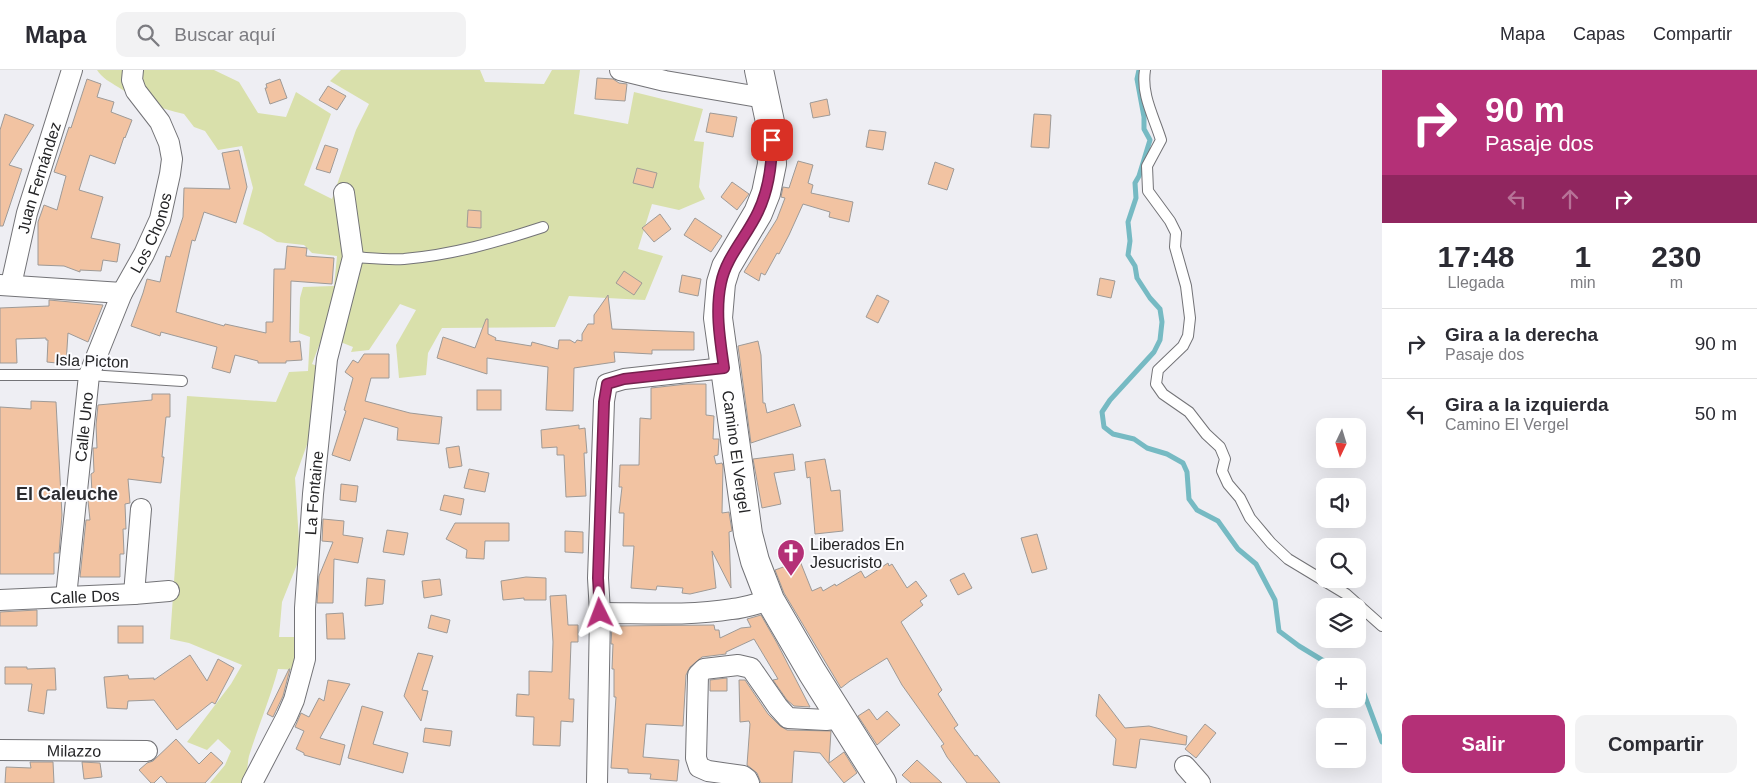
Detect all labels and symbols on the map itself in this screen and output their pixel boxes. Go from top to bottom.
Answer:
pin [751,119,793,161]
street label: Juan Fernández [14,120,64,235]
street label: Los Chonos [127,191,174,276]
street label: Isla Picton [55,351,129,371]
street label: Camino El Vergel [720,389,753,514]
street label: Calle Uno [72,391,96,463]
north arrow [1316,418,1366,468]
street label: La Fontaine [302,450,326,536]
district label: El Caleuche [16,484,118,504]
place label: Liberados En Jesucristo [810,536,904,571]
church icon: Liberados En Jesucristo [776,538,806,577]
street label: Calle Dos [50,586,120,606]
position arrow [573,586,625,638]
street label: Milazzo [47,742,101,759]

